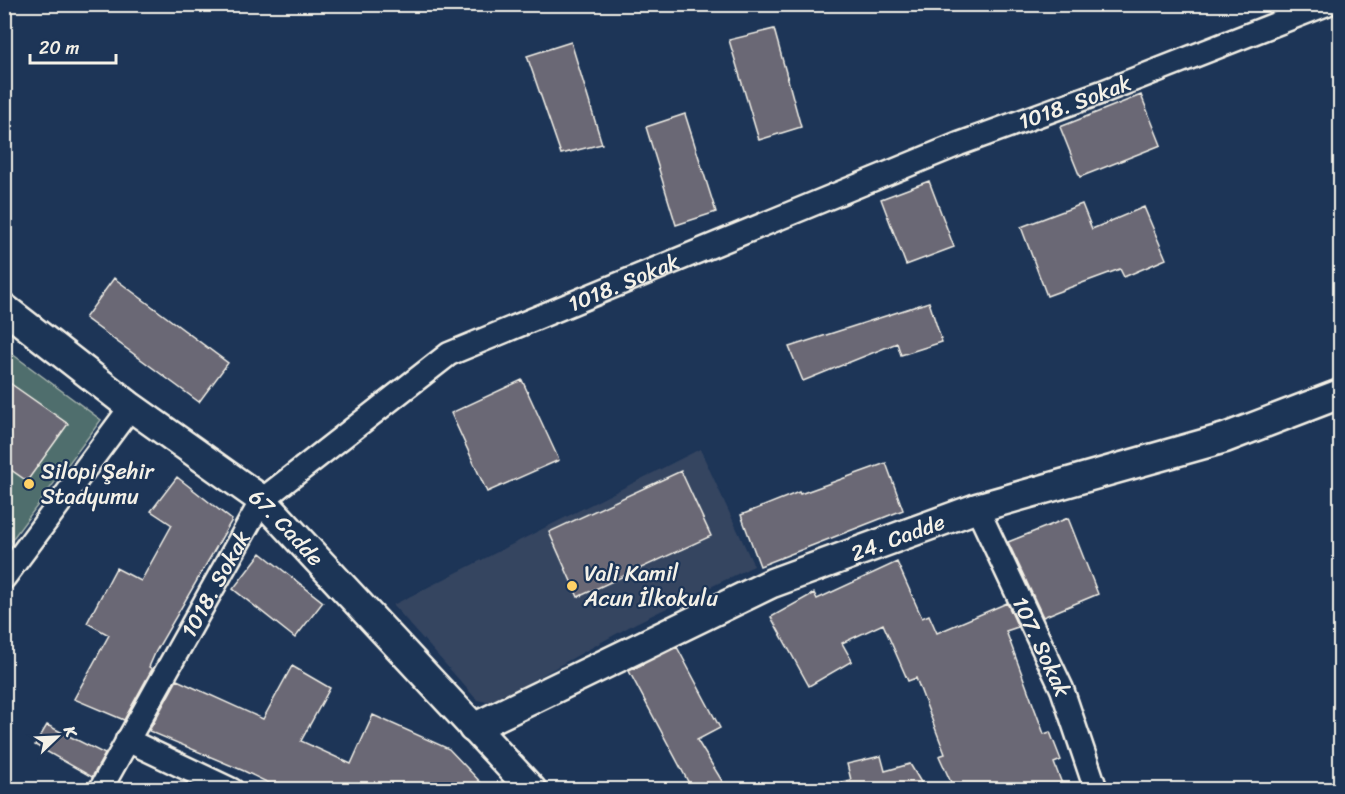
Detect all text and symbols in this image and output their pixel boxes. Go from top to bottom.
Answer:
scale bar [30,27,116,65]
text: 20 m [39,32,79,64]
street label: 1018. Sokak [1013,63,1137,140]
street label: 1018. Sokak [561,242,686,323]
place label: Silopi Şehir Stadyumu [41,452,155,516]
marker: Silopi Şehir Stadyumu [22,477,36,491]
street label: 67. Cadde [241,477,334,575]
street label: 24. Cadde [845,502,950,572]
street label: 1018. Sokak [169,523,261,645]
place label: Vali Kamil Acun İlkokulu [583,554,718,618]
marker: Vali Kamil Acun İlkokulu [565,579,579,593]
street label: 107. Sokak [1001,589,1083,702]
north arrow [27,707,87,767]
text: K [55,720,86,743]

